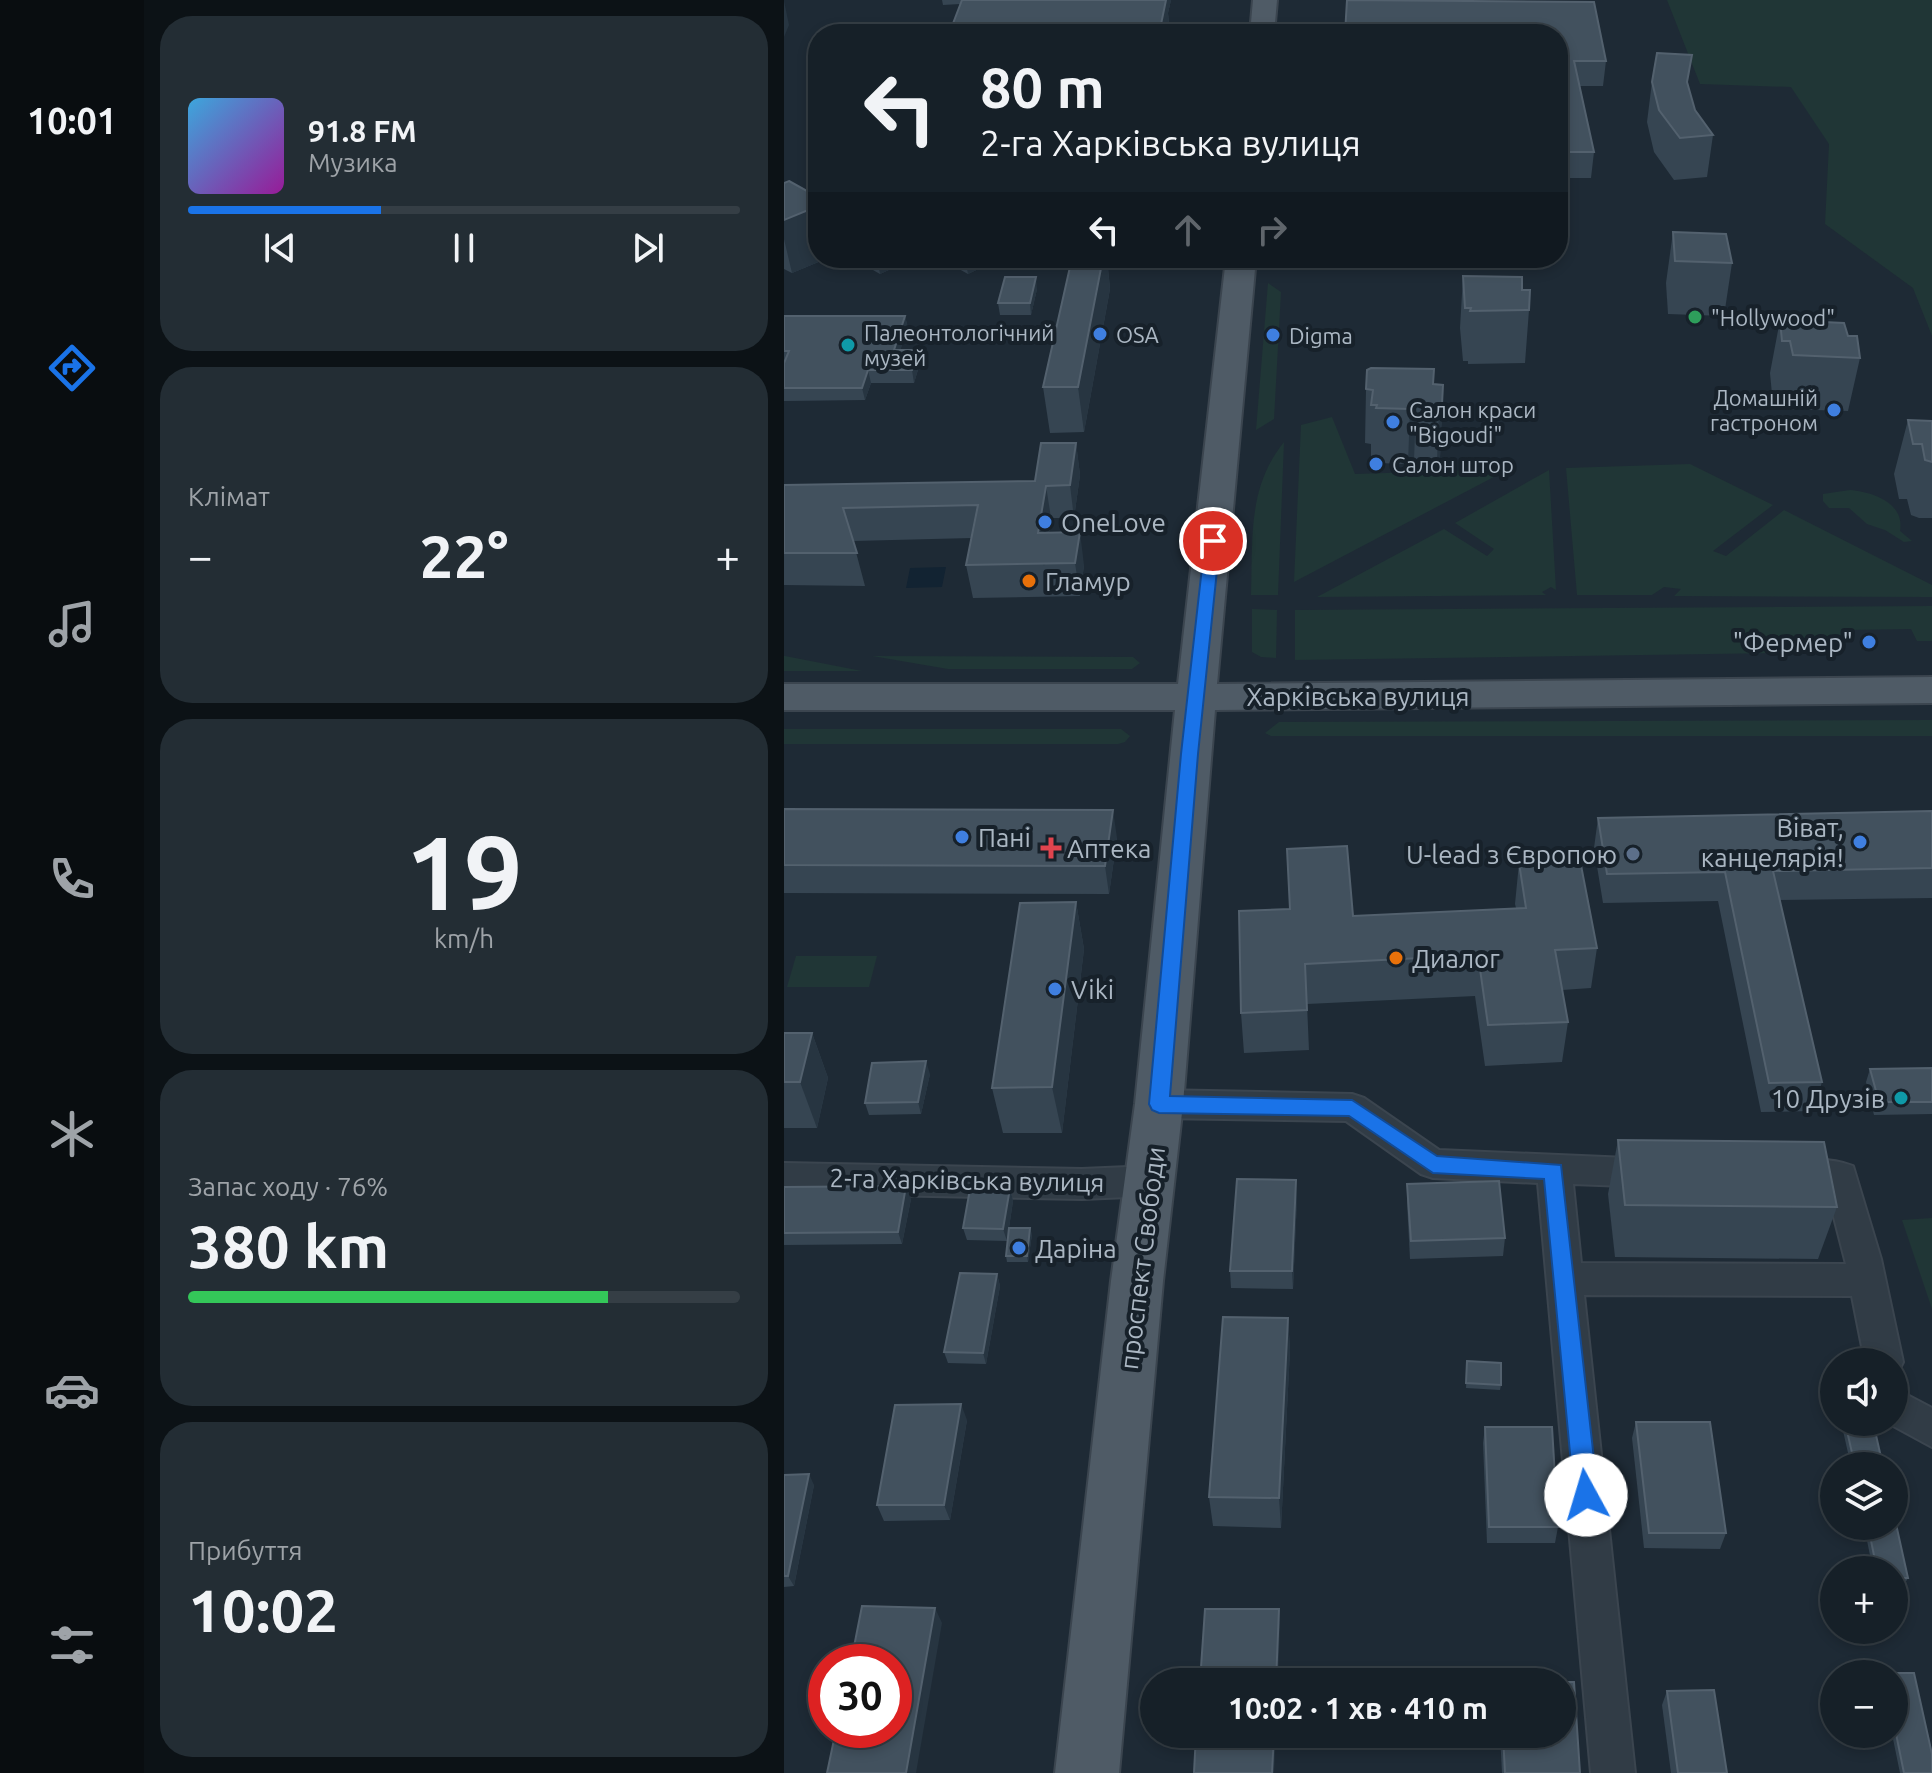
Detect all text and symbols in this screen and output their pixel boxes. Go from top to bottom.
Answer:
icon: left [848,56,952,160]
text: 80 m [980,56,1105,119]
text: 10:01 [27,100,117,141]
text: 91.8 FM [308,114,417,148]
text: 2-га Харківська вулиця [980,122,1361,163]
text: Музика [308,148,398,177]
icon: left [1082,208,1126,252]
icon: ahead [1166,208,1210,252]
icon: right [1250,208,1294,252]
icon: previous [258,226,302,270]
icon: pause [442,226,486,270]
icon: next [626,226,670,270]
place label: "Hollywood" [1711,305,1835,330]
marker: "Hollywood" [1686,308,1704,326]
place label: Палеонтологічний музей [864,320,1054,370]
place label: OSA [1116,322,1160,347]
place label: Digma [1289,323,1353,348]
marker: OSA [1091,325,1109,343]
marker: Digma [1264,326,1282,344]
marker: Палеонтологічний музей [839,336,857,354]
icon: directions [44,340,100,396]
place label: Домашній гастроном [1710,385,1818,435]
place label: Салон краси "Bigoudi" [1409,397,1536,447]
marker: Домашній гастроном [1825,401,1843,419]
marker: Салон краси "Bigoudi" [1384,413,1402,431]
place label: Салон штор [1392,452,1514,477]
marker: Салон штор [1367,455,1385,473]
text: Клімат [188,482,270,511]
pin [1179,507,1247,575]
place label: OneLove [1061,508,1166,537]
marker: OneLove [1036,513,1054,531]
icon: arrive [1191,519,1235,563]
text: 22° [420,522,508,589]
text: − [188,531,213,580]
text: + [715,531,740,580]
place label: Гламур [1045,567,1131,596]
marker: Гламур [1020,572,1038,590]
icon: music [44,596,100,652]
place label: "Фермер" [1733,628,1853,657]
marker: "Фермер" [1860,633,1878,651]
street label: Харківська вулиця [1246,682,1470,711]
text: 19 [405,813,523,930]
place label: Віват, канцелярія! [1701,813,1844,872]
place label: Пані [978,823,1031,852]
marker: Пані [953,828,971,846]
marker: Віват, канцелярія! [1851,833,1869,851]
place label: Аптека [1067,834,1151,863]
marker: Аптека [1042,839,1060,857]
place label: U-lead з Європою [1406,840,1617,869]
marker: U-lead з Європою [1624,845,1642,863]
icon: phone [44,851,100,907]
text: km/h [434,924,494,953]
place label: Диалог [1412,944,1500,973]
marker: Диалог [1387,949,1405,967]
place label: Viki [1071,975,1114,1004]
marker: Viki [1046,980,1064,998]
place label: 10 Друзів [1771,1084,1885,1113]
marker: 10 Друзів [1892,1089,1910,1107]
icon: climate [44,1106,100,1162]
street label: проспект Свободи [1114,1145,1170,1371]
street label: 2-га Харківська вулиця [829,1163,1105,1197]
text: Запас ходу · 76% [188,1172,388,1201]
text: 380 km [188,1212,389,1279]
place label: Даріна [1035,1234,1117,1263]
marker: Даріна [1010,1239,1028,1257]
map controls [1820,1348,1908,1748]
button: sound [1820,1348,1908,1436]
icon: car [44,1362,100,1418]
button: layers [1820,1452,1908,1540]
position arrow [1544,1453,1628,1537]
text: Прибуття [188,1536,302,1565]
button: + [1820,1556,1908,1644]
text: 10:02 [188,1576,338,1643]
icon: filters [44,1617,100,1673]
speed limit sign: 30 [808,1644,912,1748]
button: − [1820,1660,1908,1748]
text: 10:02 · 1 хв · 410 m [1228,1691,1488,1725]

